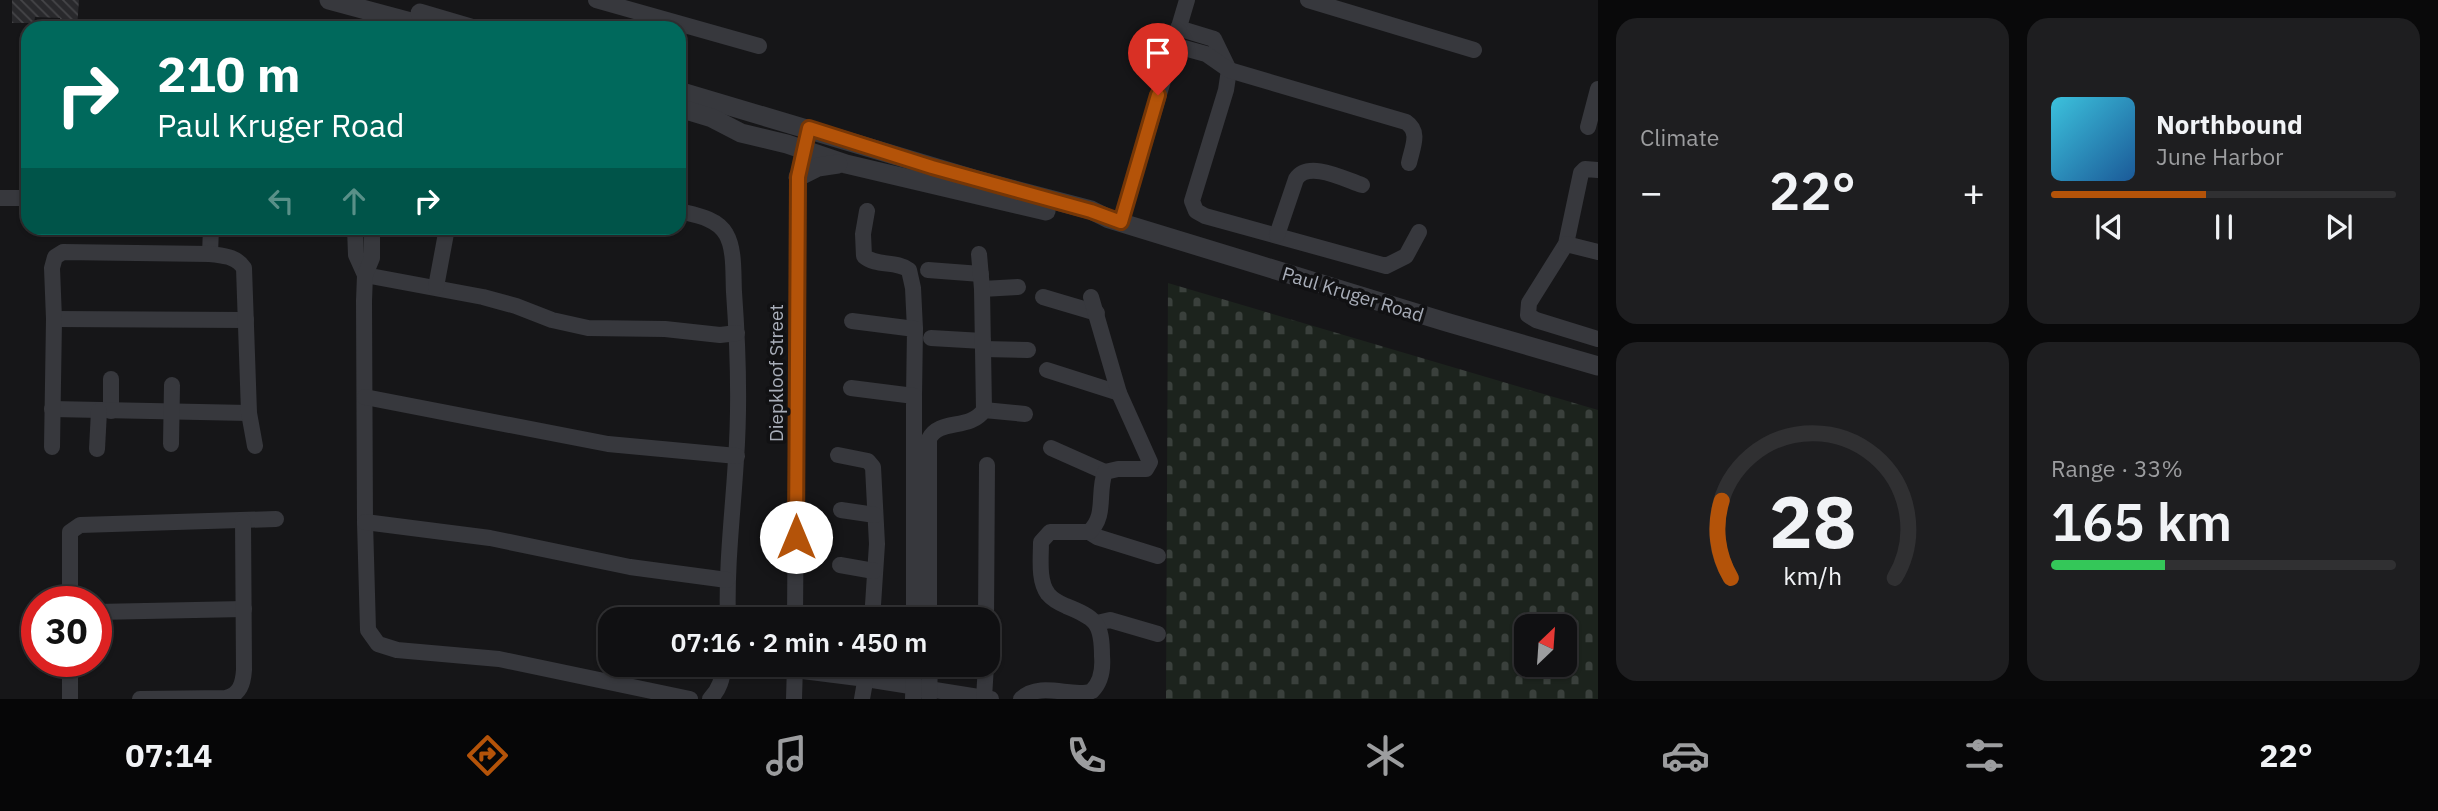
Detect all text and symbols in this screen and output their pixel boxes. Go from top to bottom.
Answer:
pin [1128,23,1188,95]
icon: arrive [1139,34,1177,72]
text: 210 m [157,42,301,105]
icon: right [42,49,133,140]
text: Paul Kruger Road [157,104,405,146]
text: Northbound [2156,107,2303,141]
text: Climate [1640,122,1719,152]
text: June Harbor [2156,141,2284,171]
text: 22° [1769,157,1856,224]
text: − [1640,167,1663,216]
text: + [1962,167,1985,216]
icon: left [262,182,300,220]
icon: ahead [335,182,373,220]
icon: right [408,182,446,220]
icon: previous [2090,208,2128,246]
icon: pause [2205,208,2243,246]
icon: next [2320,208,2358,246]
street label: Paul Kruger Road [1279,261,1427,327]
street label: Diepkloof Street [764,304,788,442]
text: Range · 33% [2051,453,2183,483]
text: 28 [1769,473,1856,568]
text: 165 km [2051,488,2232,555]
position arrow [759,500,833,574]
text: km/h [1783,558,1842,591]
speed limit sign: 30 [21,586,112,677]
north arrow [1514,614,1577,677]
map controls [1514,614,1577,677]
text: 07:16 · 2 min · 450 m [671,625,927,659]
icon: directions [463,731,512,780]
icon: music [762,731,811,780]
icon: phone [1062,731,1111,780]
icon: climate [1361,731,1410,780]
icon: car [1661,731,1710,780]
icon: filters [1960,731,2009,780]
text: 07:14 [125,734,213,776]
text: 22° [2259,734,2313,776]

